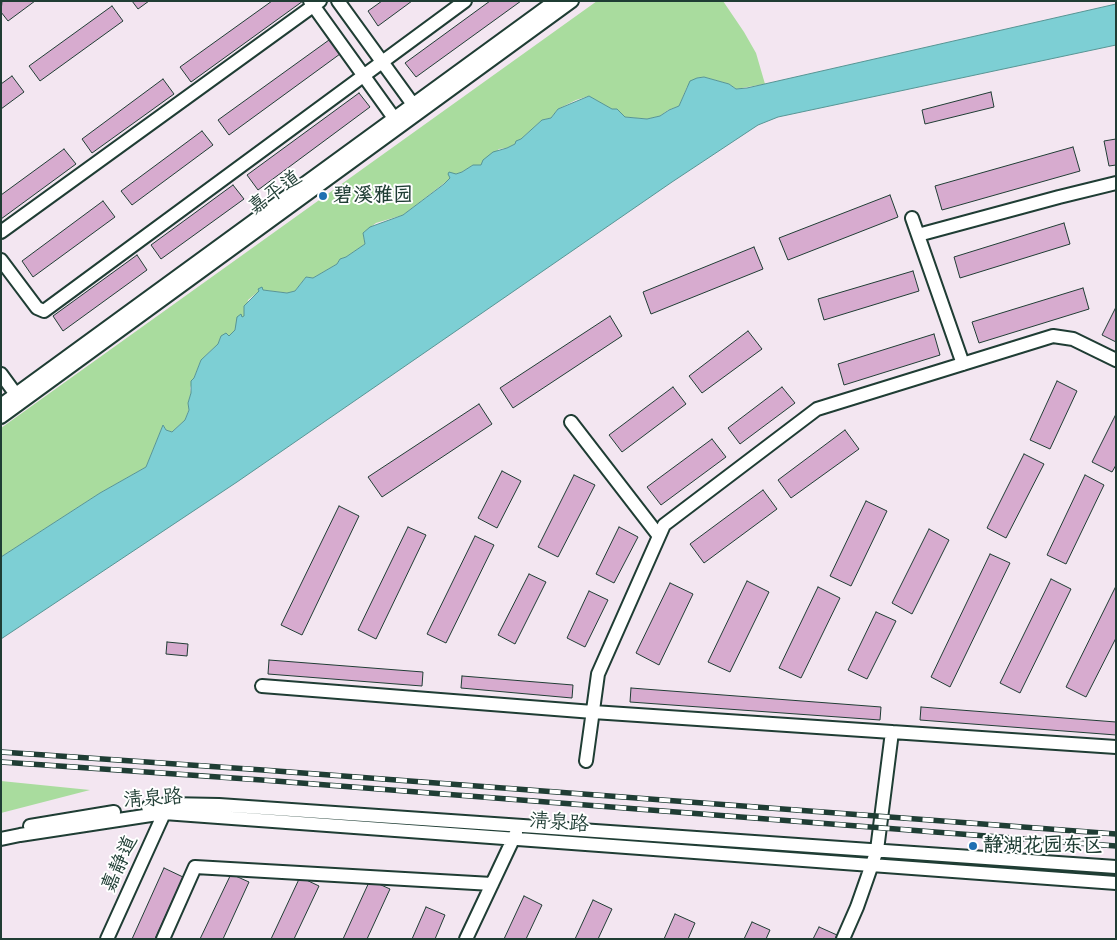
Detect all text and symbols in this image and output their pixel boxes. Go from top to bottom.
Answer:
street label: 嘉平道 [244,166,306,220]
place label: 碧溪雅园 [333,184,413,208]
marker: 碧溪雅园 [317,190,329,202]
street label: 清泉路 [122,785,184,813]
street label: 清泉路 [528,809,590,837]
street label: 嘉静道 [97,832,143,896]
place label: 静湖花园东区 [983,834,1103,858]
marker: 静湖花园东区 [967,840,979,852]

